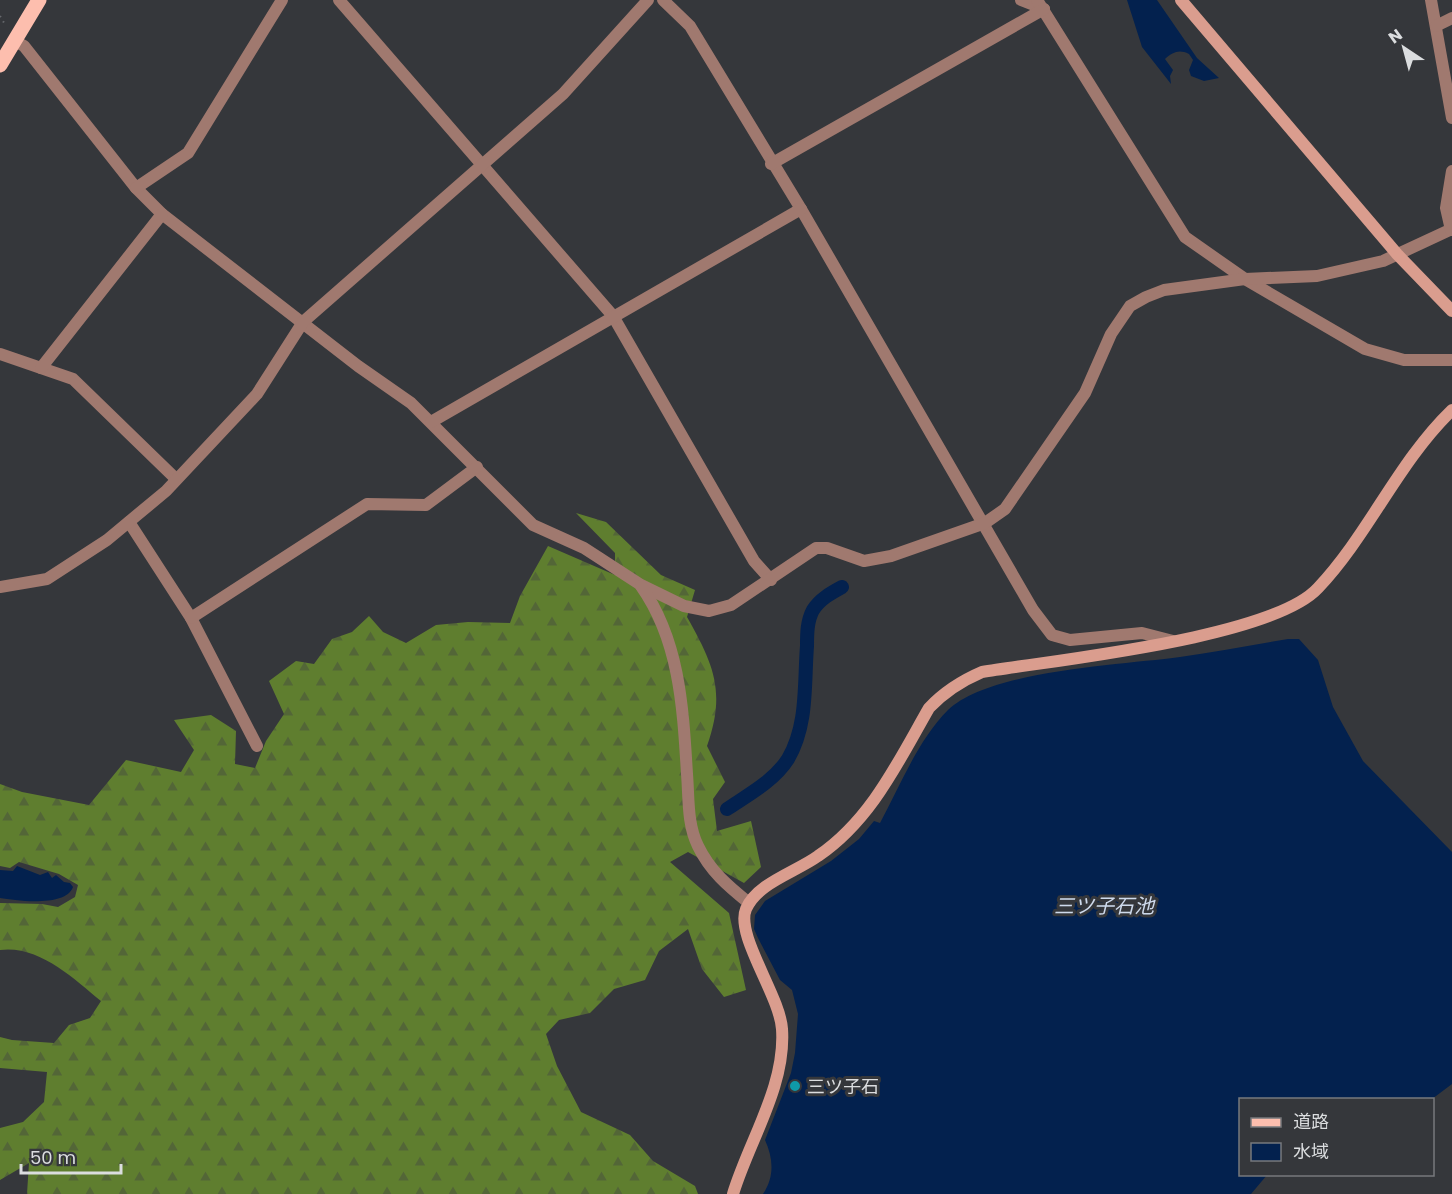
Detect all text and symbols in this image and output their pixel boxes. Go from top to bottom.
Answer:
north arrow [1374,18,1434,78]
text: N [1384,23,1407,49]
water label: 三ツ子石池 [1054,892,1156,920]
place label: 三ツ子石 [807,1074,879,1099]
marker: 三ツ子石 [788,1079,802,1093]
legend [1239,1098,1434,1176]
text: 道路 [1293,1109,1329,1134]
scale bar [21,1137,122,1175]
text: 水域 [1293,1139,1329,1164]
text: 50 m [30,1145,76,1170]

